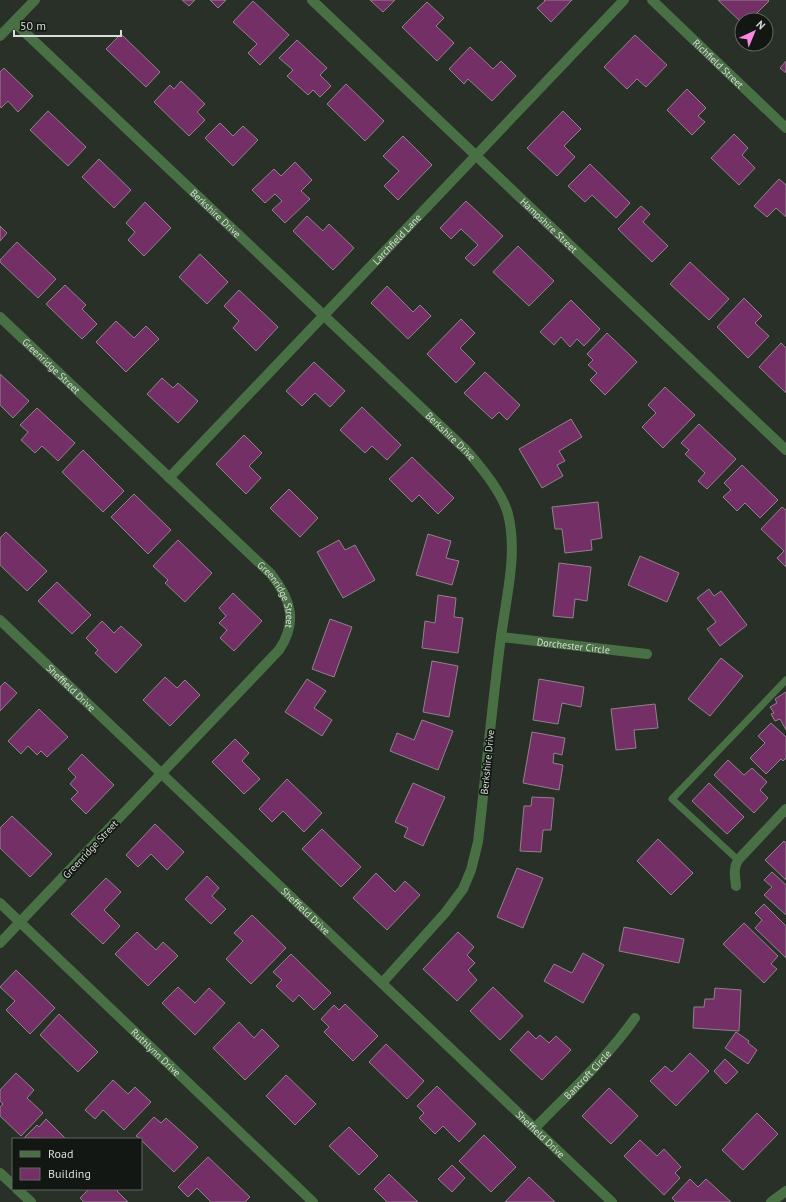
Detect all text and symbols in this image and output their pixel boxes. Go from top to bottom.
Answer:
scale bar [14,12,121,38]
north arrow [734,12,774,52]
text: N [753,17,768,32]
text: 50 m [20,18,46,33]
street label: Richfield Street [690,37,747,92]
street label: Berkshire Drive [187,186,244,241]
street label: Hampshire Street [517,195,581,256]
street label: Larchfield Lane [370,211,424,267]
street label: Greenridge Street [19,336,83,397]
street label: Berkshire Drive [423,409,478,463]
street label: Greenridge Street [254,559,296,630]
street label: Dorchester Circle [536,635,611,657]
street label: Sheffield Drive [43,661,98,714]
street label: Berkshire Drive [478,729,497,795]
street label: Greenridge Street [60,817,121,881]
street label: Sheffield Drive [278,885,333,938]
street label: Ruthlynn Drive [128,1026,183,1079]
street label: Bancroft Circle [561,1047,614,1102]
street label: Sheffield Drive [513,1108,568,1161]
legend [12,1138,142,1190]
text: Road [48,1146,73,1161]
text: Building [48,1166,91,1181]

